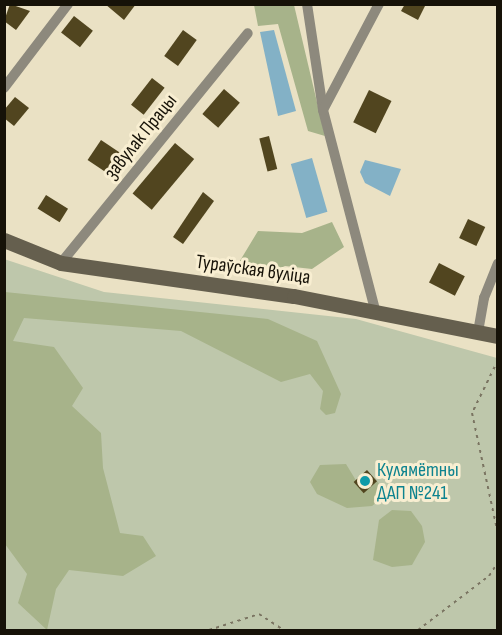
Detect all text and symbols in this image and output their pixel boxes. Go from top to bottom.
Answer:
street label: завулак Працы [99,90,183,184]
street label: Тураўская вуліца [194,250,312,290]
place label: Кулямётны ДАП №241 [377,458,459,505]
marker: Кулямётны ДАП №241 [358,474,372,488]

